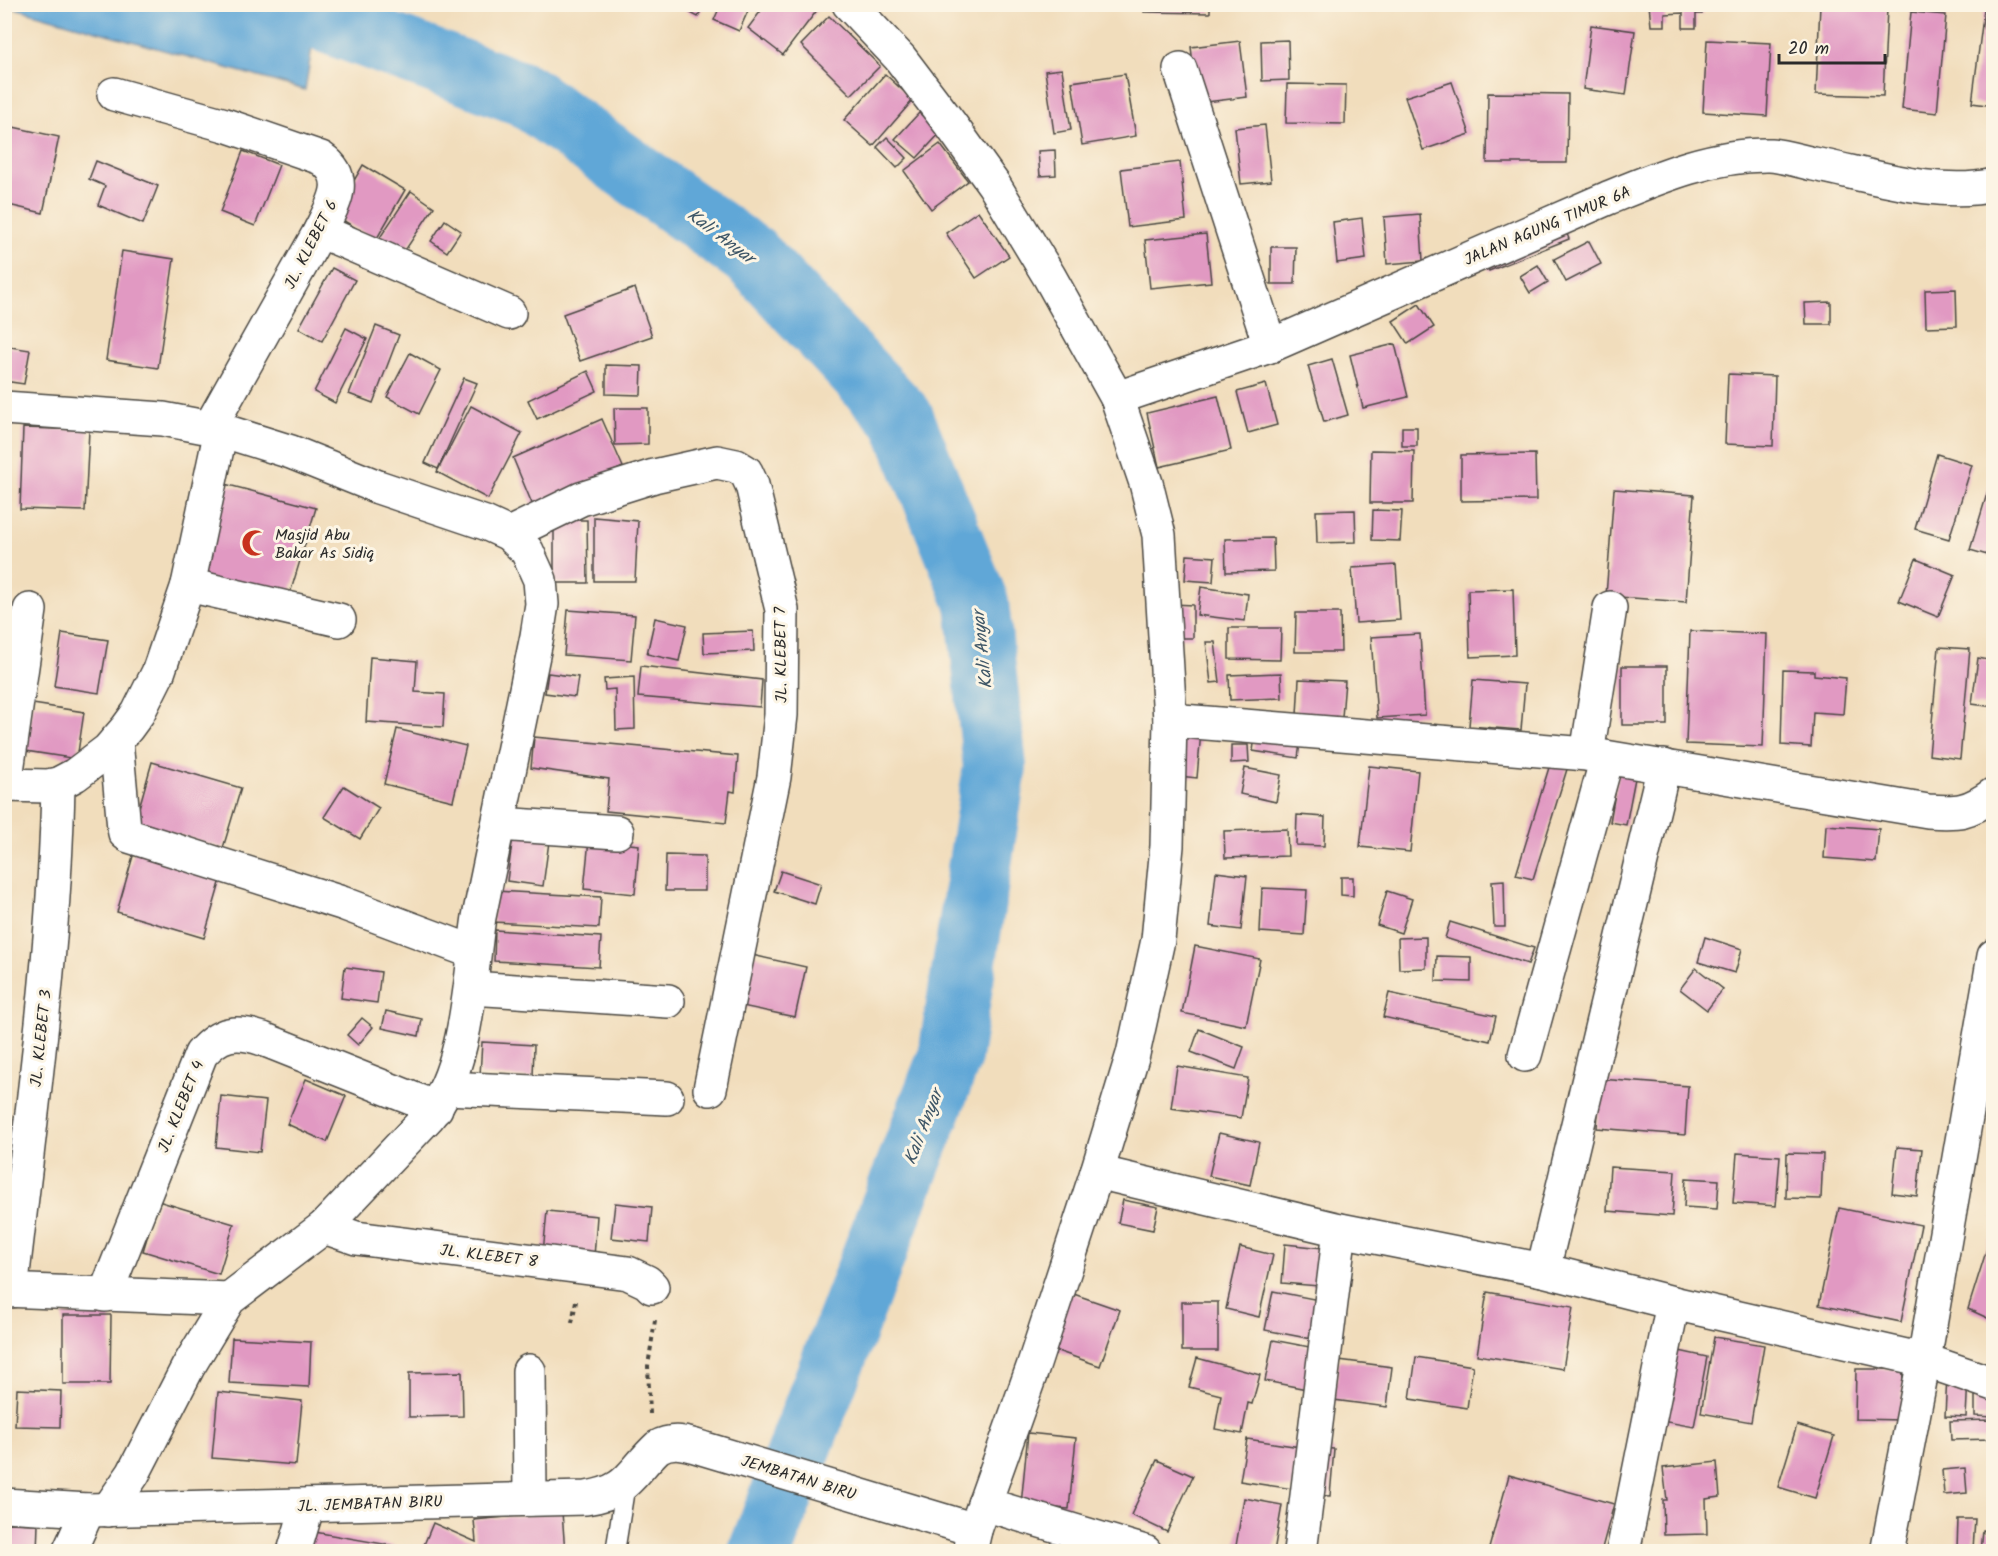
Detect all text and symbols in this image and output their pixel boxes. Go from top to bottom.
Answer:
scale bar [1779,27,1886,65]
text: 20 m [1788,35,1829,64]
street label: JALAN AGUNG TIMUR 6A [1460,180,1635,273]
street label: JL. KLEBET 6 [278,196,345,294]
water label: Kali Anyar [680,202,763,275]
place label: Masjid Abu Bakar As Sidiq [275,523,374,566]
mosque icon: Masjid Abu Bakar As Sidiq [240,528,270,558]
water label: Kali Anyar [965,605,1002,690]
street label: JL. KLEBET 7 [768,606,795,703]
street label: JL. KLEBET 3 [24,988,59,1088]
street label: JL. KLEBET 4 [152,1057,211,1156]
water label: Kali Anyar [897,1082,953,1169]
street label: JL. KLEBET 8 [439,1238,539,1275]
street label: JEMBATAN BIRU [738,1449,860,1508]
street label: JL. JEMBATAN BIRU [297,1489,444,1520]

